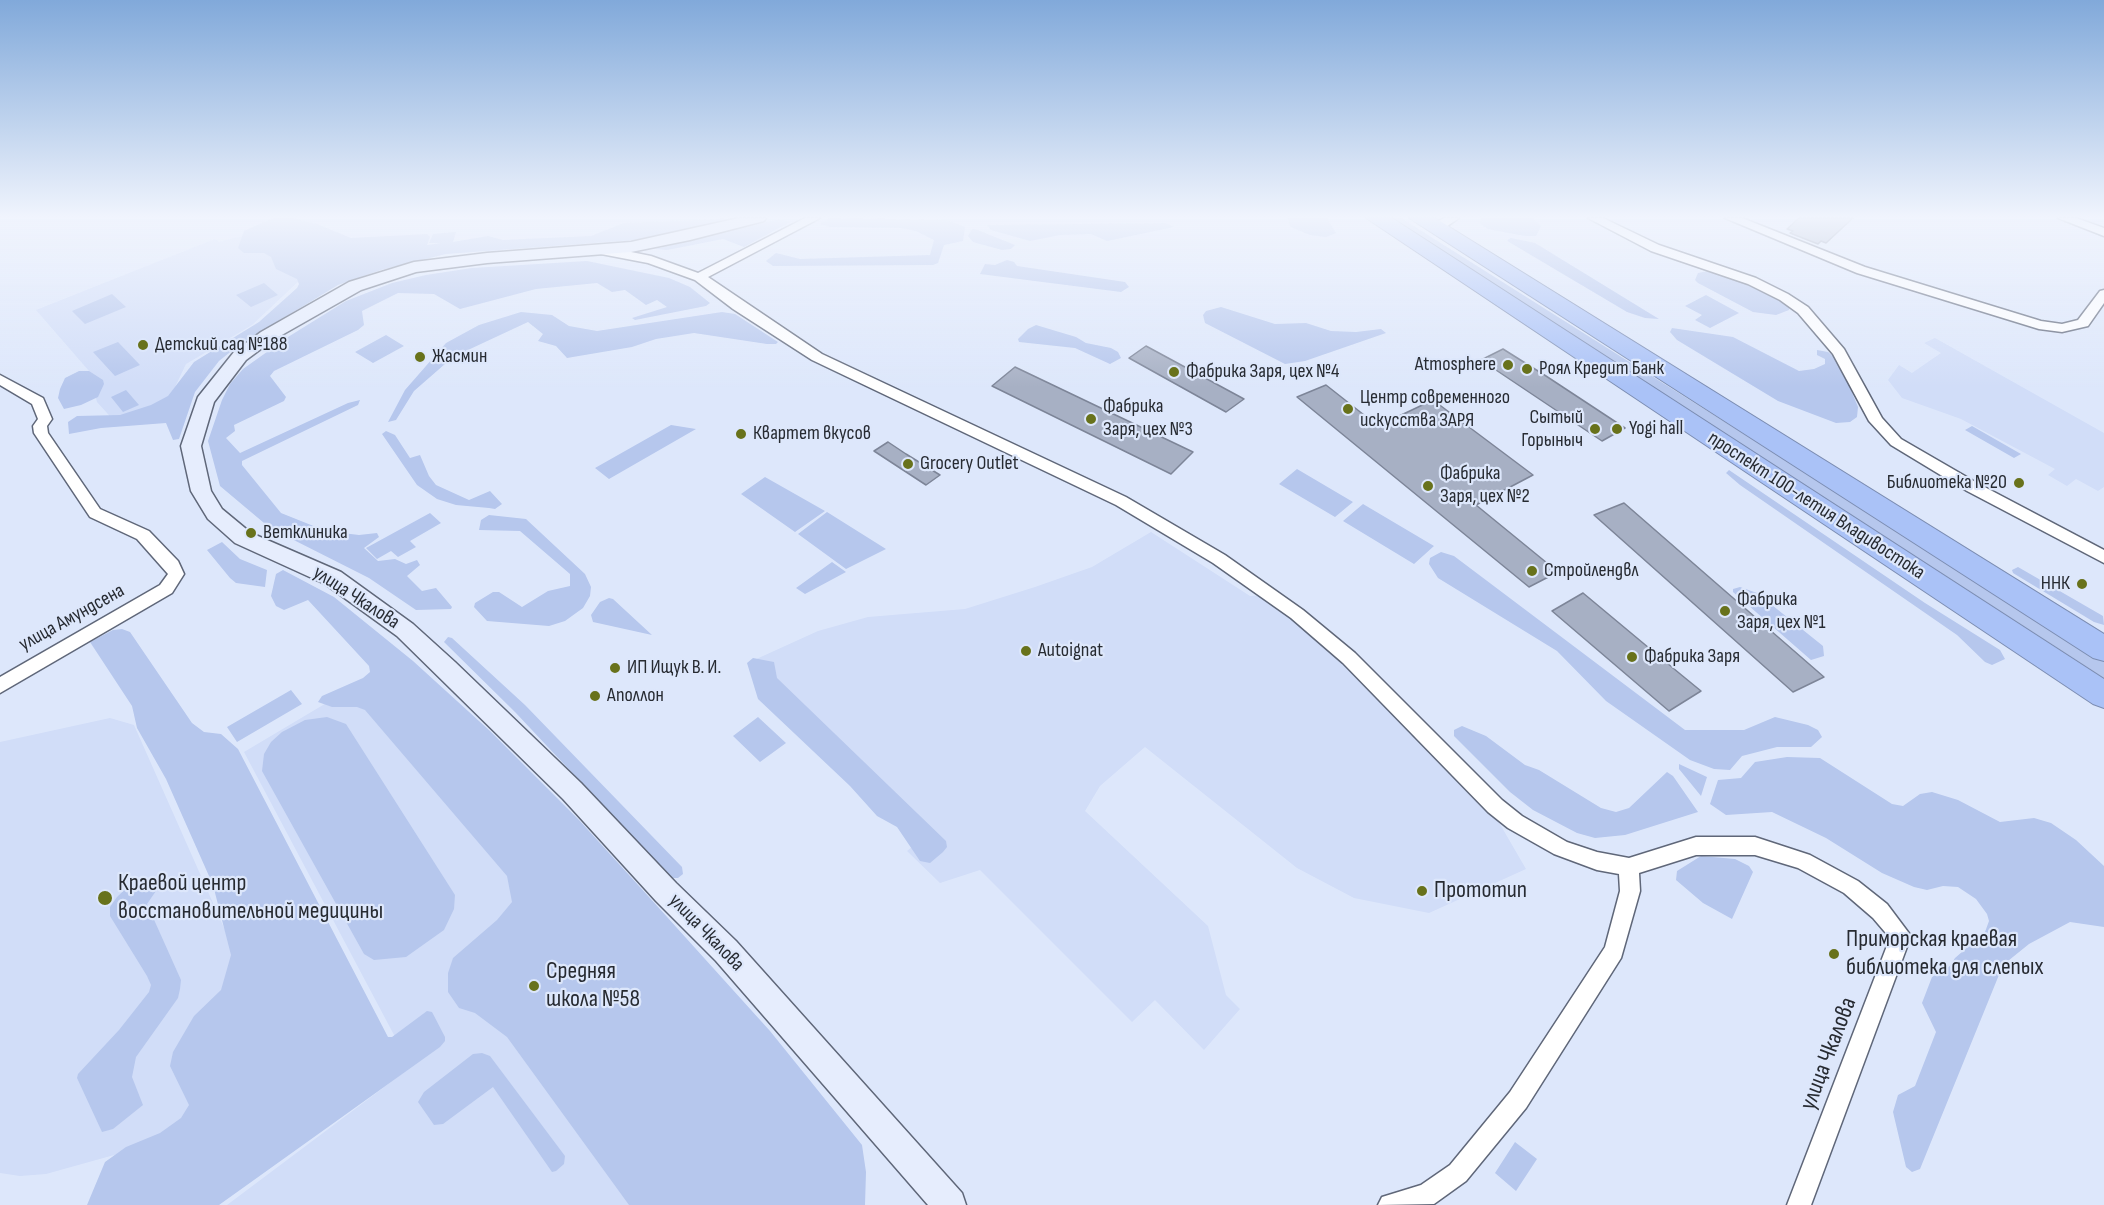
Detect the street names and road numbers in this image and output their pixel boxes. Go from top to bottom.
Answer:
street label: проспект 100-летия Владивостока [1703,427,1929,585]
street label: улица Чкалова [308,561,404,635]
street label: улица Амундсена [15,579,129,657]
street label: улица Чкалова [663,889,749,977]
street label: улица Чкалова [1794,994,1864,1114]

